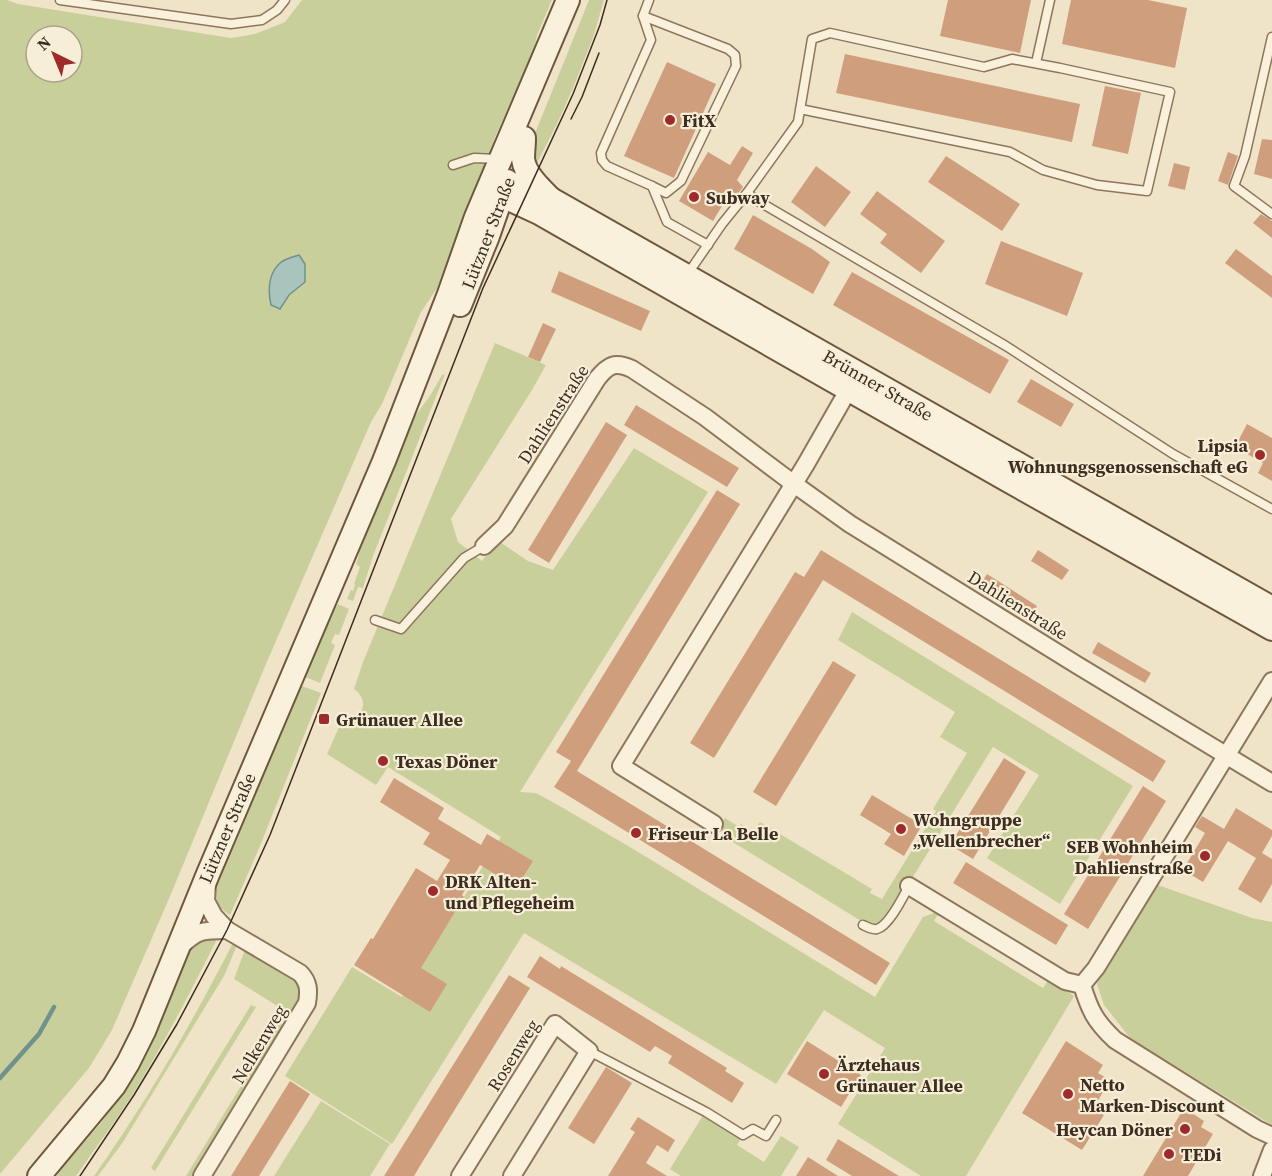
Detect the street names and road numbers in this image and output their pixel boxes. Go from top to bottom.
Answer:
street label: Lützner Straße [455,173,521,293]
street label: Brünner Straße [818,343,938,427]
street label: Dahlienstraße [512,360,594,468]
street label: Dahlienstraße [963,564,1073,646]
street label: Lützner Straße [192,769,262,887]
street label: Nelkenweg [226,1000,292,1088]
street label: Rosenweg [481,1014,545,1096]

